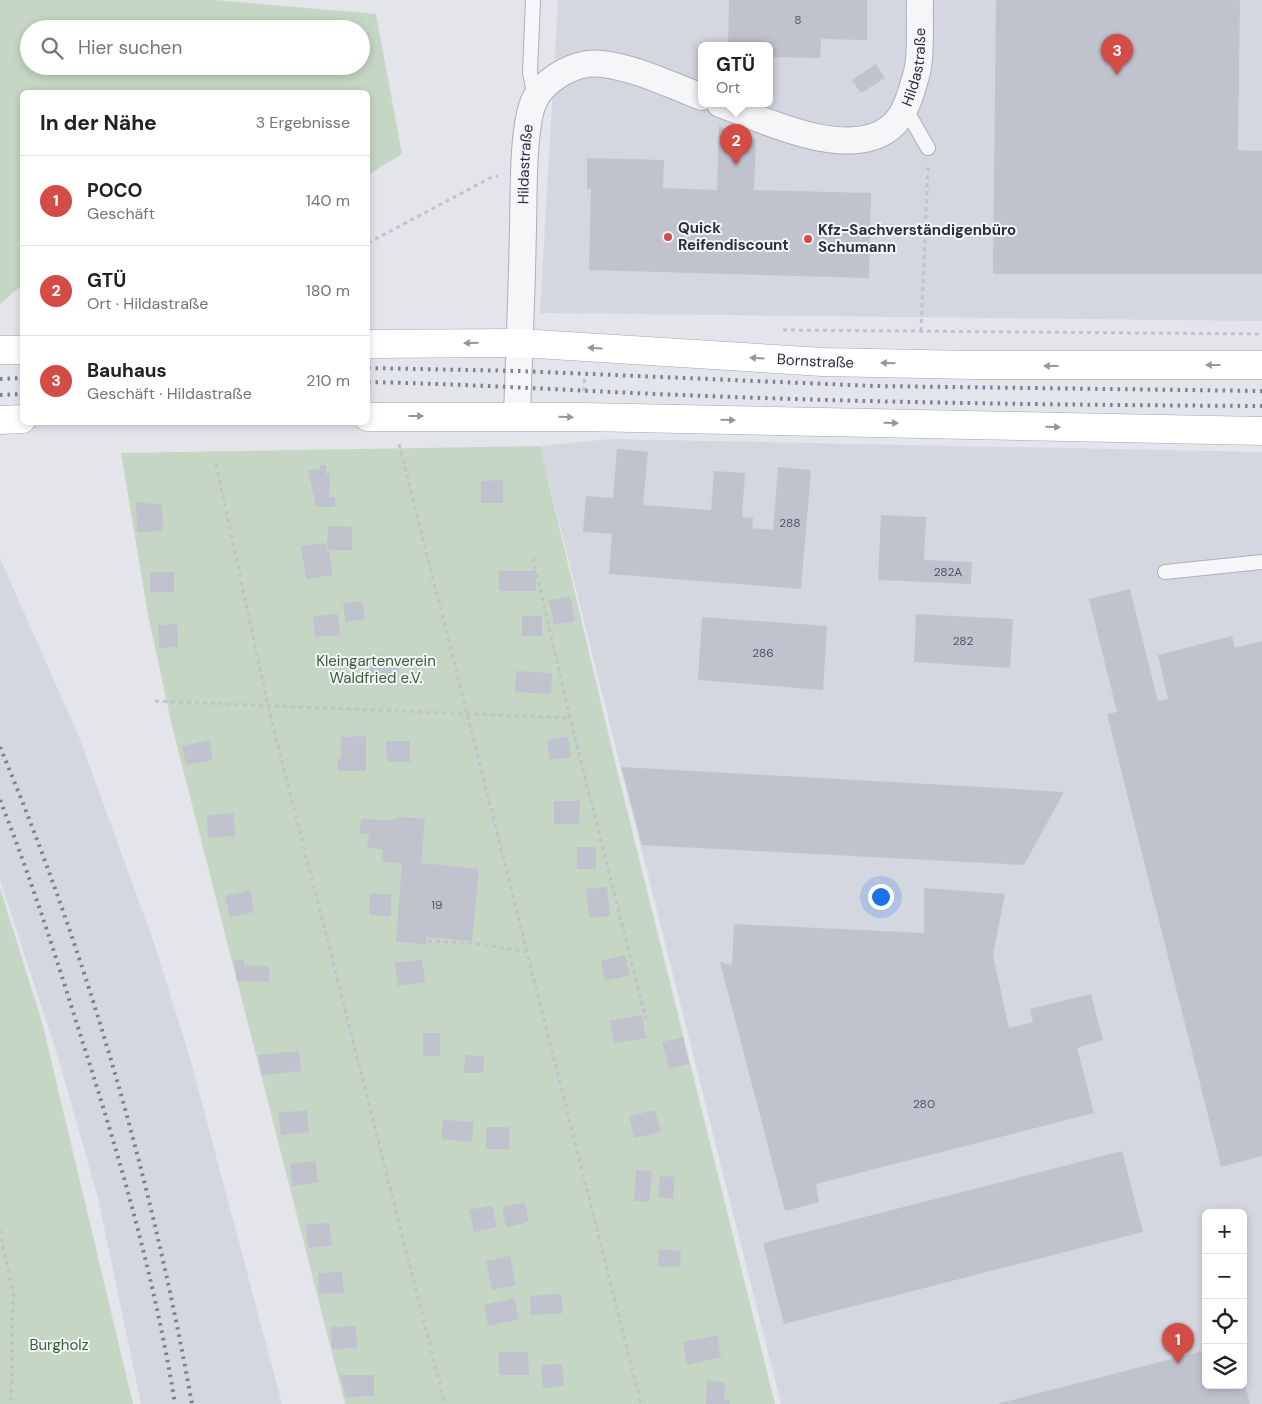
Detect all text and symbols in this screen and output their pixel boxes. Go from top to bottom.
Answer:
house number: 8 [794,12,802,28]
search box [20,20,370,75]
street label: Hildastraße [897,28,930,109]
icon: search [38,34,66,62]
pin: 3 [1101,34,1133,75]
text: Hier suchen [78,35,182,60]
popup [698,42,773,107]
text: GTÜ [716,52,755,77]
text: Ort [716,77,741,98]
text: In der Nähe [40,109,157,137]
text: 3 Ergebnisse [256,112,350,133]
street label: Hildastraße [513,123,538,204]
pin: 2 [720,124,752,165]
text: POCO [87,178,142,203]
text: 1 [53,190,59,211]
text: 140 m [306,190,350,211]
text: Geschäft [87,203,155,224]
place label: Quick Reifendiscount [678,218,789,255]
place label: Kfz-Sachverständigenbüro Schumann [818,220,1016,257]
marker: Quick Reifendiscount [662,231,674,243]
marker: Kfz-Sachverständigenbüro Schumann [802,233,814,245]
text: GTÜ [87,268,126,293]
text: 2 [51,280,61,301]
text: 180 m [306,280,350,301]
text: Ort · Hildastraße [87,293,208,314]
one-way arrow [463,339,479,347]
one-way arrow [586,343,602,351]
street label: Bornstraße [776,349,854,373]
one-way arrow [749,353,765,361]
text: Bauhaus [87,358,167,383]
one-way arrow [880,359,896,367]
one-way arrow [1205,361,1221,369]
one-way arrow [1043,362,1059,370]
text: 3 [51,370,61,391]
text: 210 m [306,370,350,391]
text: Geschäft · Hildastraße [87,383,252,404]
one-way arrow [408,412,424,420]
one-way arrow [558,413,574,421]
one-way arrow [720,416,736,424]
one-way arrow [883,420,899,428]
one-way arrow [1045,423,1061,431]
house number: 288 [779,515,801,531]
house number: 282A [934,564,962,580]
house number: 282 [953,633,973,649]
house number: 286 [752,645,774,661]
park label: Kleingartenverein Waldfried e.V. [316,651,436,688]
your location [868,884,894,910]
house number: 19 [431,897,443,913]
house number: 280 [913,1096,935,1112]
map controls [1202,1209,1247,1389]
button: + [1202,1209,1247,1254]
button: − [1202,1254,1247,1299]
button: locate [1202,1299,1247,1344]
pin: 1 [1162,1323,1194,1364]
park label: Burgholz [29,1335,89,1355]
button: layers [1202,1344,1247,1389]

